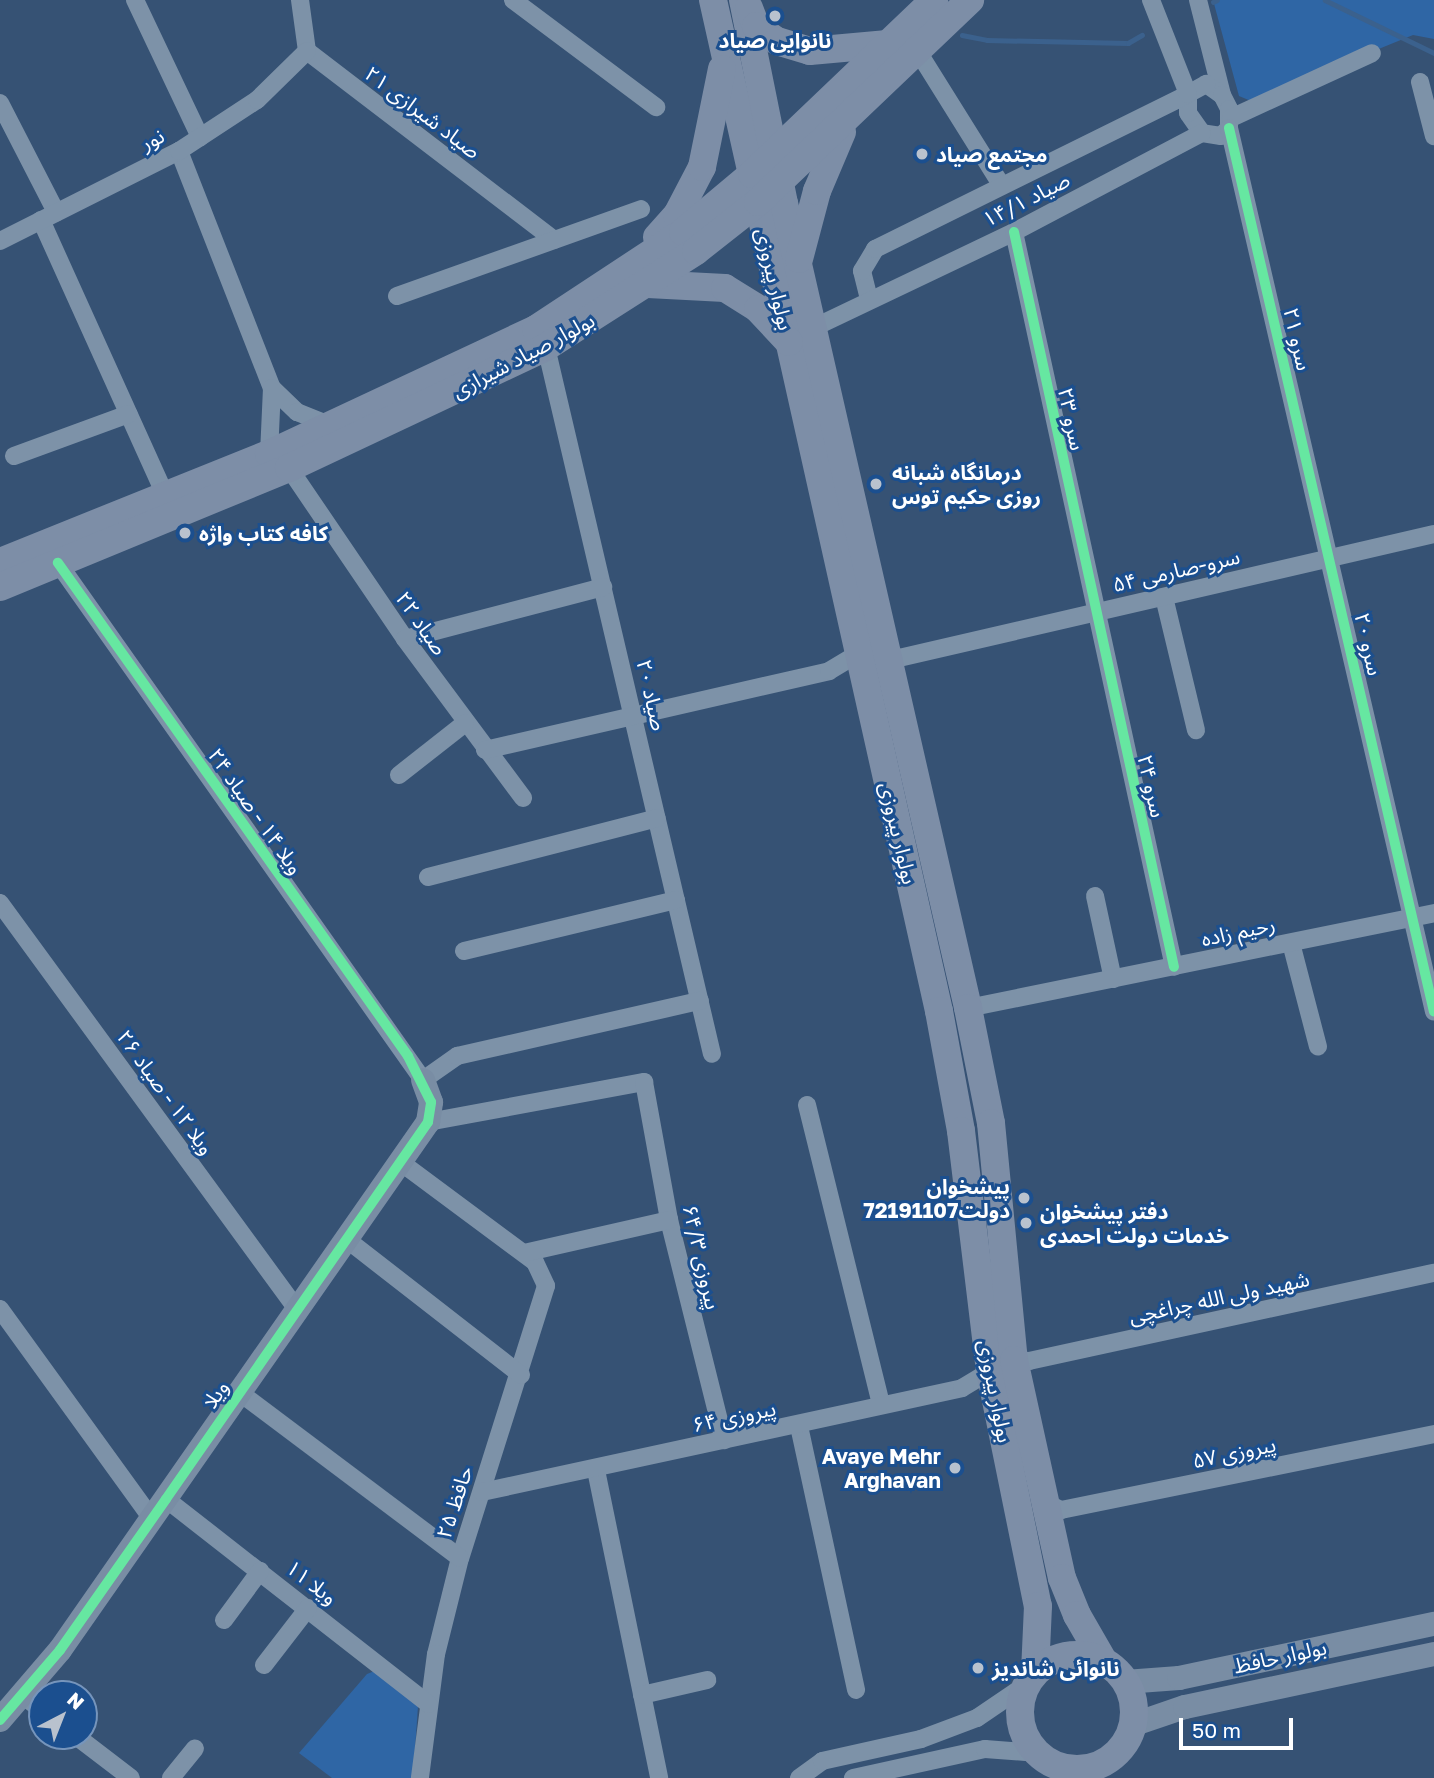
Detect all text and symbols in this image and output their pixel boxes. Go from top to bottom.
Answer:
marker: نانوایی صیاد [767,8,783,24]
place label: نانوایی صیاد [719,27,831,53]
street label: صیاد شیرازی ۲۱ [360,60,486,164]
street label: نور [136,122,168,156]
place label: مجتمع صیاد [936,141,1047,167]
marker: مجتمع صیاد [914,146,930,162]
street label: صیاد ۱۴/۱ [978,166,1074,232]
street label: بولوار پیروزی [751,225,799,333]
street label: سرو ۲۱ [1279,305,1317,373]
street label: بولوار صیاد شیرازی [447,307,599,403]
street label: سرو ۲۳ [1053,385,1091,453]
place label: درمانگاه شبانه روزی حکیم توس [892,459,1041,509]
marker: درمانگاه شبانه روزی حکیم توس [866,474,886,494]
place label: کافه کتاب واژه [199,520,328,546]
marker: کافه کتاب واژه [177,525,193,541]
street label: سرو-صارمی ۵۴ [1110,543,1242,597]
street label: صیاد ۲۲ [391,586,453,660]
street label: سرو ۲۰ [1350,610,1388,678]
street label: صیاد ۲۰ [632,657,672,733]
street label: ویلا ۱۴ - صیاد ۲۴ [203,743,309,879]
street label: سرو ۲۴ [1133,752,1171,820]
street label: بولوار پیروزی [875,779,923,887]
street label: رحیم زاده [1199,911,1277,951]
street label: ویلا ۱۲ - صیاد ۲۶ [112,1025,220,1159]
place label: پیشخوان دولت72191107 [863,1173,1010,1223]
marker: پیشخوان دولت72191107 [1016,1190,1032,1206]
place label: دفتر پیشخوان خدمات دولت احمدی [1040,1198,1229,1248]
street label: پیروزی ۶۴/۳ [678,1202,726,1312]
marker: دفتر پیشخوان خدمات دولت احمدی [1018,1215,1034,1231]
street label: شهید ولی الله چراغچی [1127,1266,1311,1328]
street label: بولوار پیروزی [974,1337,1018,1445]
street label: ویلا [197,1375,233,1413]
street label: پیروزی ۶۴ [690,1395,778,1437]
street label: پیروزی ۵۷ [1190,1431,1278,1473]
place label: Avaye Mehr Arghavan [822,1443,941,1493]
marker: Avaye Mehr Arghavan [947,1460,963,1476]
street label: حافظ ۲۵ [430,1463,478,1541]
street label: ویلا ۱۱ [282,1554,342,1610]
street label: بولوار حافظ [1231,1634,1329,1678]
place label: نانوائی شاندیز [992,1655,1120,1681]
marker: نانوائی شاندیز [970,1660,986,1676]
north arrow [28,1680,98,1750]
text: N [63,1687,89,1714]
scale bar [1182,1704,1296,1748]
text: 50 m [1192,1717,1241,1743]

